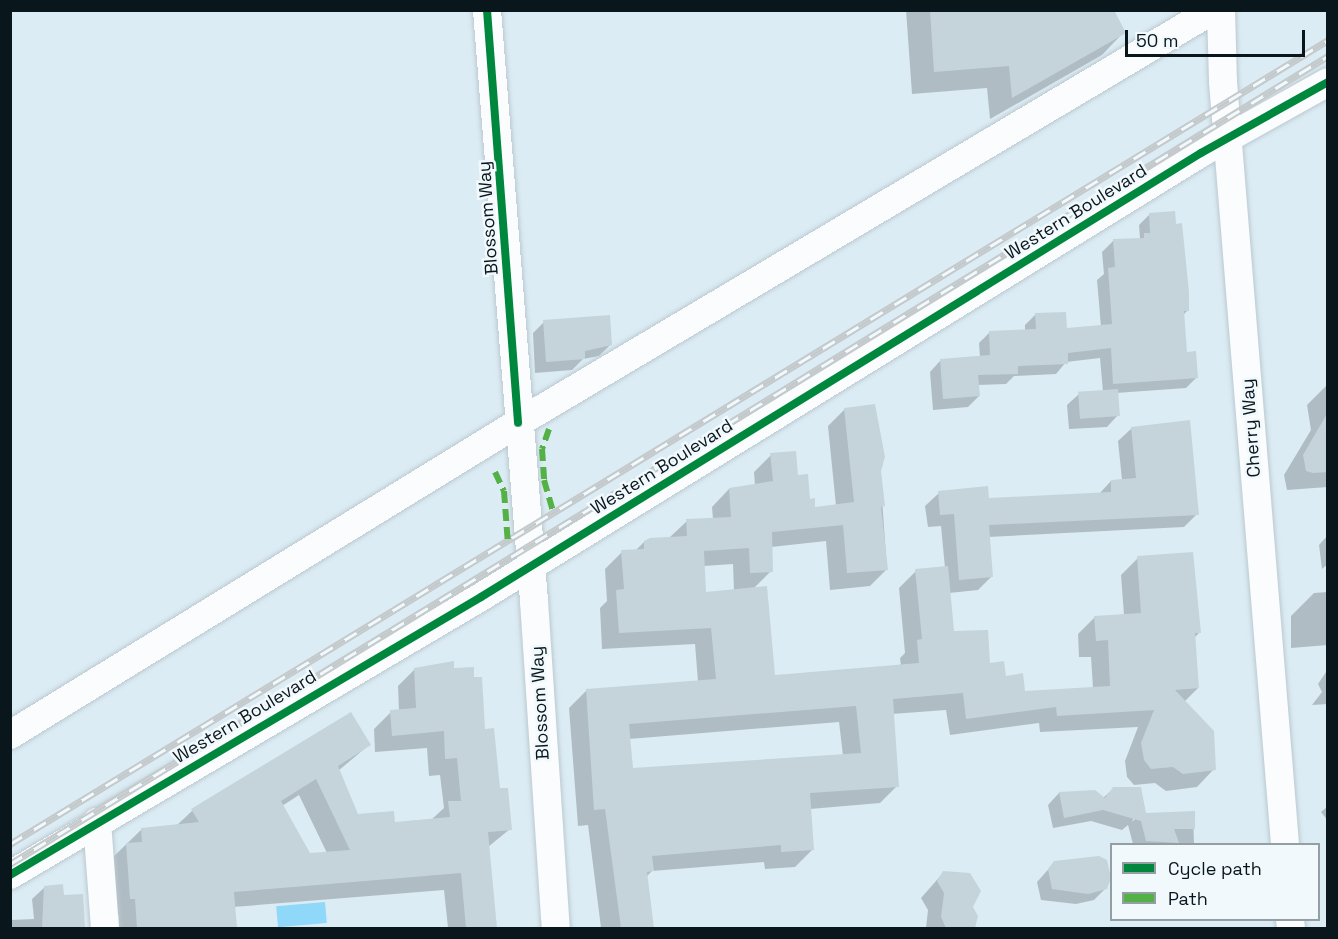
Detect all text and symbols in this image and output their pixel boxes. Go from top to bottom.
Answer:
scale bar [1128,18,1308,56]
text: 50 m [1136,29,1178,52]
street label: Blossom Way [473,160,503,276]
street label: Western Boulevard [1001,160,1151,264]
street label: Cherry Way [1237,378,1265,478]
street label: Western Boulevard [587,415,737,519]
street label: Blossom Way [526,645,554,761]
street label: Western Boulevard [170,666,320,768]
legend [1110,843,1320,921]
text: Cycle path [1168,857,1262,880]
text: Path [1168,887,1208,910]

